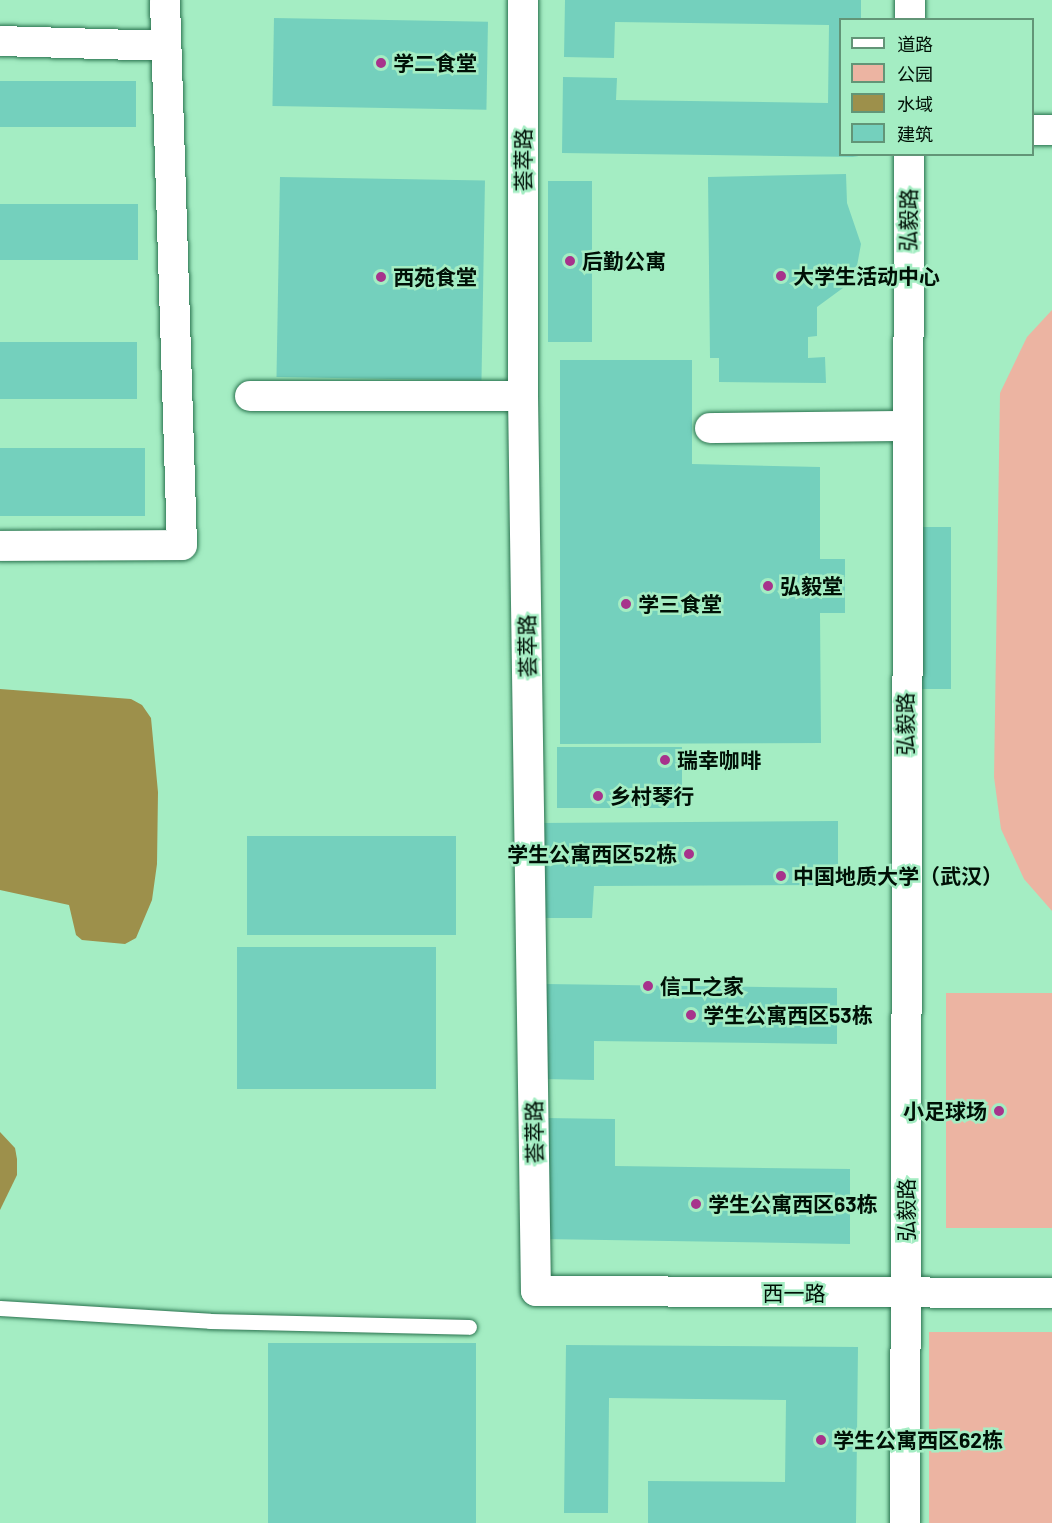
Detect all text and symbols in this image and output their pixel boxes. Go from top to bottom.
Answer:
legend [839,18,1034,156]
text: 道路 [897,33,933,55]
place label: 学二食堂 [393,50,477,76]
marker: 学二食堂 [374,56,388,70]
text: 公园 [897,63,933,85]
text: 水域 [897,93,933,115]
text: 建筑 [897,123,933,145]
street label: 荟萃路 [510,129,536,191]
street label: 弘毅路 [895,188,921,252]
place label: 后勤公寓 [582,248,666,274]
marker: 后勤公寓 [563,254,577,268]
place label: 大学生活动中心 [793,263,940,289]
place label: 西苑食堂 [393,264,477,290]
marker: 大学生活动中心 [774,269,788,283]
marker: 西苑食堂 [374,270,388,284]
place label: 弘毅堂 [780,573,843,599]
marker: 弘毅堂 [761,579,775,593]
place label: 学三食堂 [638,591,722,617]
marker: 学三食堂 [619,597,633,611]
street label: 荟萃路 [514,614,540,678]
street label: 弘毅路 [892,693,918,755]
place label: 瑞幸咖啡 [677,747,761,773]
marker: 瑞幸咖啡 [658,753,672,767]
place label: 乡村琴行 [610,783,694,809]
marker: 乡村琴行 [591,789,605,803]
place label: 学生公寓西区52栋 [507,841,677,867]
marker: 学生公寓西区52栋 [682,847,696,861]
place label: 中国地质大学（武汉） [793,863,1003,889]
marker: 中国地质大学（武汉） [774,869,788,883]
place label: 信工之家 [660,973,744,999]
marker: 信工之家 [641,979,655,993]
place label: 学生公寓西区53栋 [703,1002,873,1028]
marker: 学生公寓西区53栋 [684,1008,698,1022]
place label: 小足球场 [903,1098,987,1124]
street label: 荟萃路 [521,1100,547,1164]
marker: 小足球场 [992,1104,1006,1118]
street label: 弘毅路 [893,1179,919,1241]
place label: 学生公寓西区63栋 [708,1191,878,1217]
marker: 学生公寓西区63栋 [689,1197,703,1211]
street label: 西一路 [763,1280,825,1306]
place label: 学生公寓西区62栋 [833,1427,1003,1453]
marker: 学生公寓西区62栋 [814,1433,828,1447]

